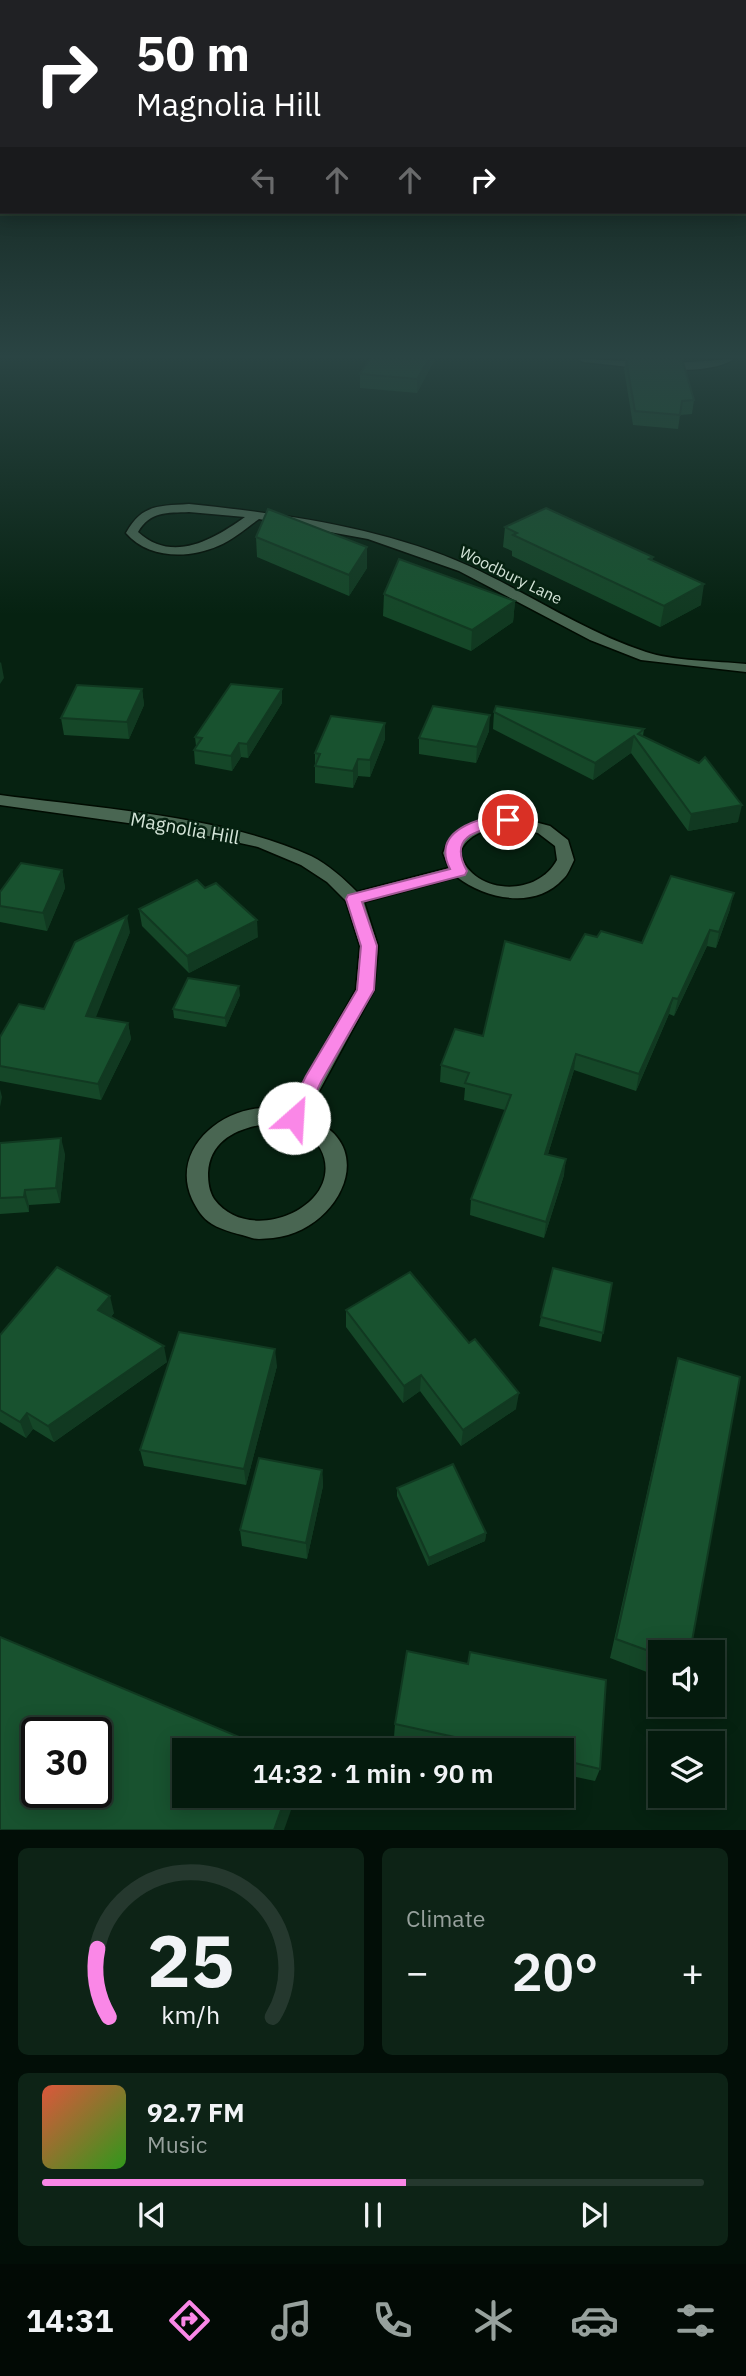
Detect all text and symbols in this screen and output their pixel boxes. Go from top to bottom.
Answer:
text: 50 m [136,21,250,84]
icon: right [21,28,112,119]
text: Magnolia Hill [136,83,321,125]
icon: left [245,161,283,199]
icon: ahead [318,161,356,199]
icon: ahead [391,161,429,199]
icon: right [464,161,502,199]
street label: Woodbury Lane [456,542,566,609]
pin [478,790,538,850]
icon: arrive [489,801,527,839]
street label: Magnolia Hill [129,807,241,849]
position arrow [257,1081,331,1155]
map controls [648,1640,725,1808]
button: sound [648,1640,725,1717]
speed limit sign: 30 [21,1717,112,1808]
button: layers [648,1731,725,1808]
text: 14:32 · 1 min · 90 m [252,1756,494,1790]
text: Climate [406,1903,485,1933]
text: 25 [147,1913,235,2008]
text: 20° [512,1938,598,2005]
text: − [406,1947,429,1996]
text: + [681,1947,704,1996]
text: km/h [162,1998,220,2031]
text: 92.7 FM [147,2095,245,2129]
text: Music [147,2129,207,2159]
icon: previous [133,2196,171,2234]
icon: pause [354,2196,392,2234]
icon: next [575,2196,613,2234]
icon: directions [165,2296,214,2345]
icon: music [267,2296,316,2345]
icon: phone [368,2296,417,2345]
icon: climate [469,2296,518,2345]
icon: car [570,2296,619,2345]
icon: filters [671,2296,720,2345]
text: 14:31 [26,2299,113,2341]

